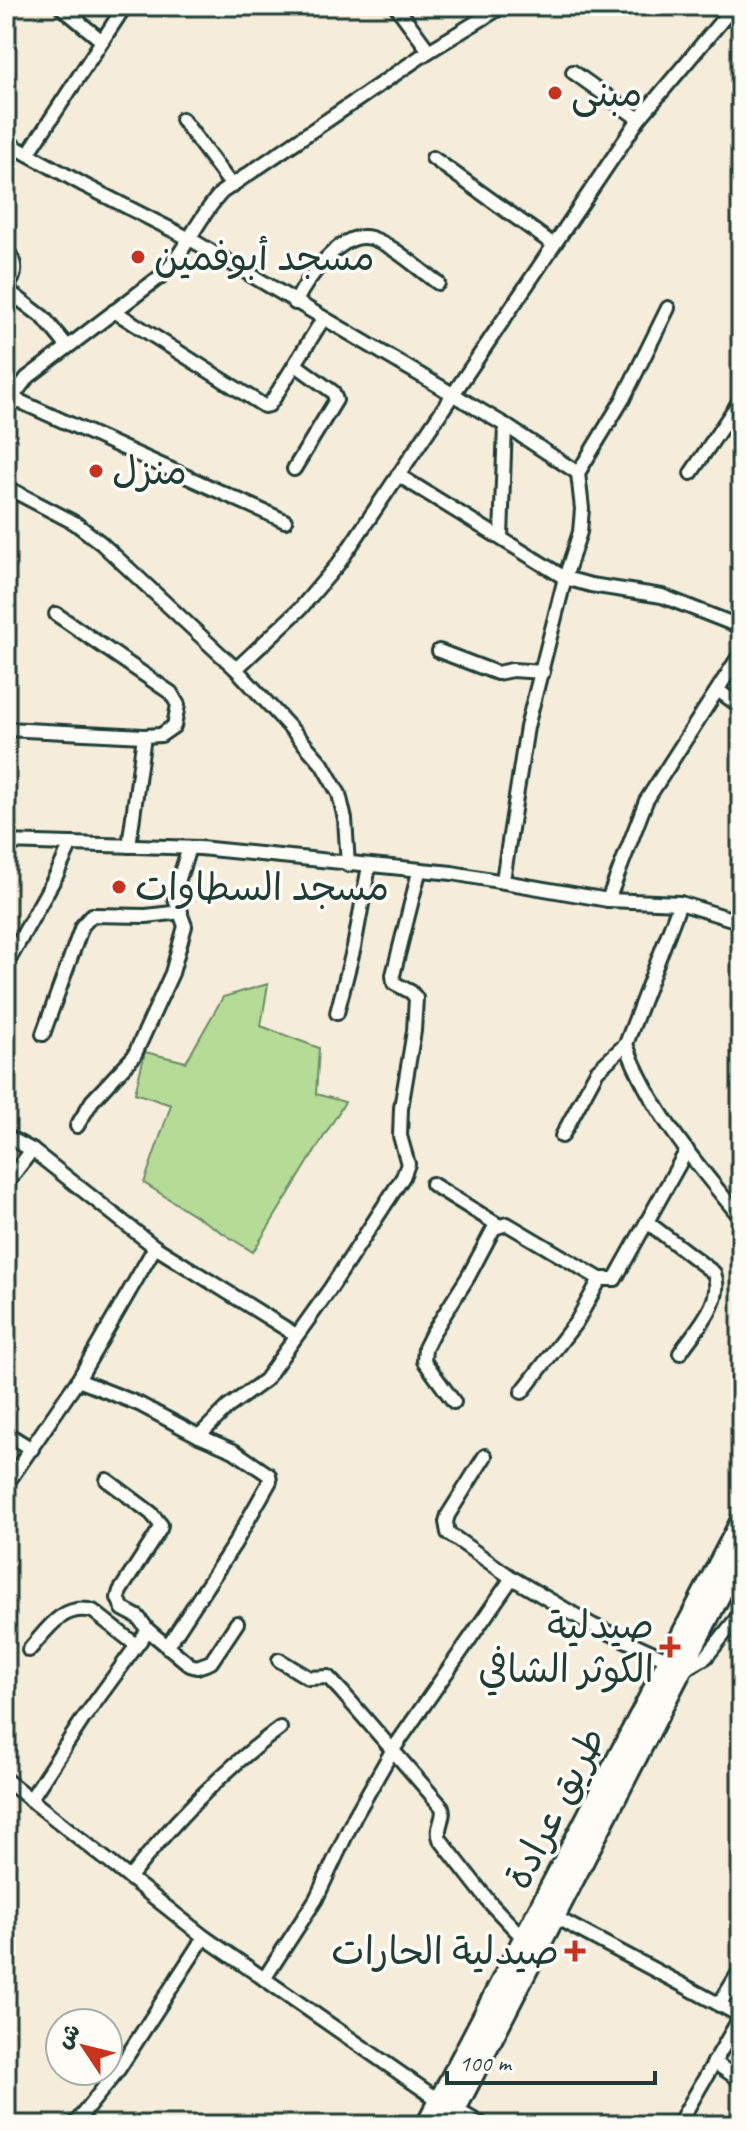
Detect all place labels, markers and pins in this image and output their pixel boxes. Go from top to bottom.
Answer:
place label: مبنى [571,70,642,118]
marker: مبنى [546,84,564,102]
place label: مسجد أبوفمين [154,234,375,281]
marker: مسجد أبوفمين [129,248,147,266]
place label: منزل [112,448,187,495]
marker: منزل [87,462,105,480]
place label: مسجد السطاوات [135,864,389,911]
marker: مسجد السطاوات [110,878,128,896]
place label: صيدلية الكوثر الشافي [478,1602,654,1696]
marker: صيدلية الكوثر الشافي [661,1638,679,1656]
place label: صيدلية الحارات [331,1928,559,1975]
marker: صيدلية الحارات [566,1942,584,1960]

